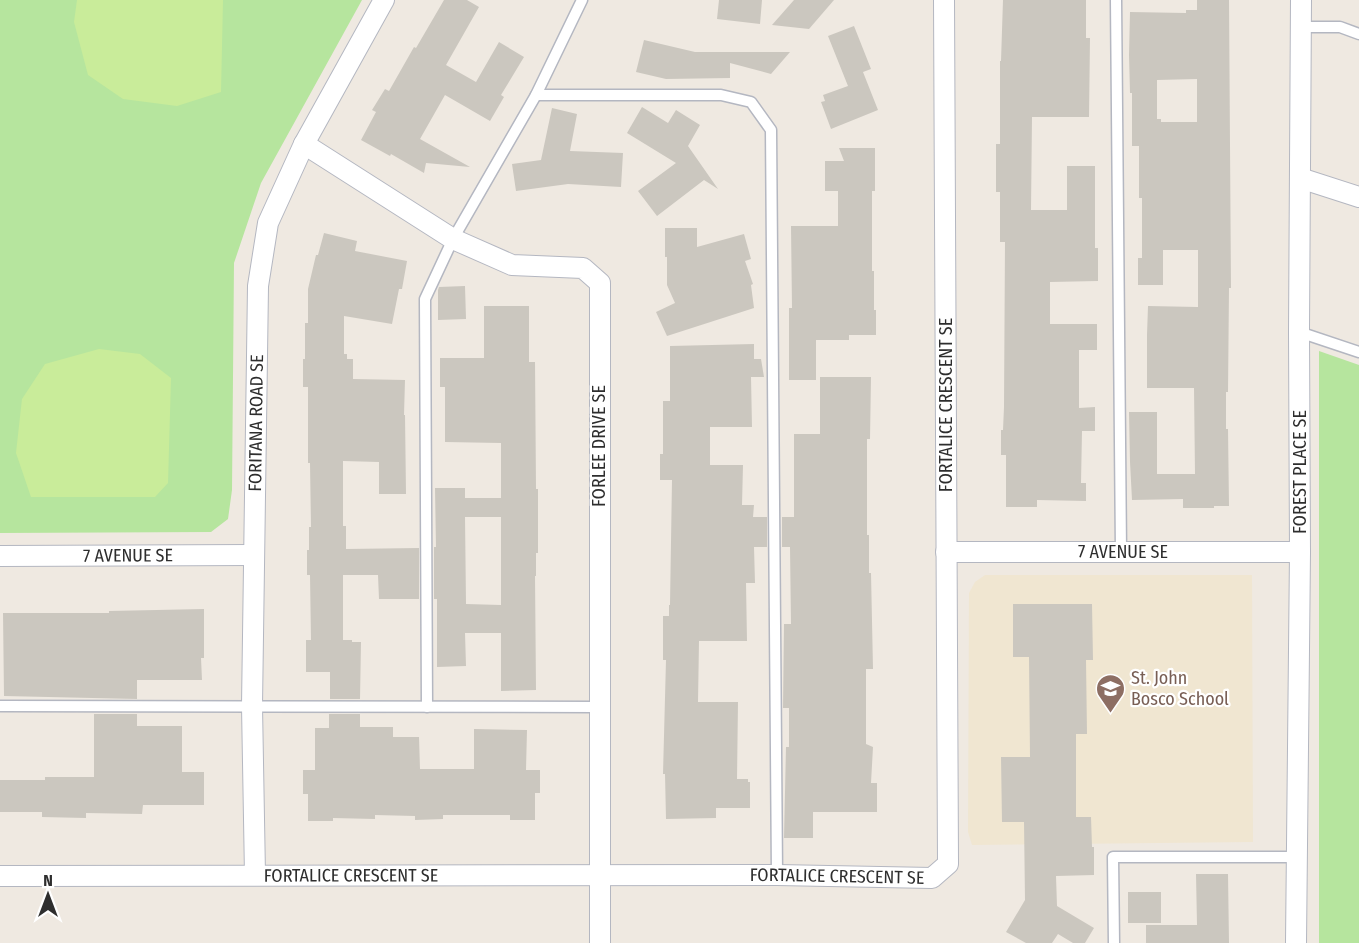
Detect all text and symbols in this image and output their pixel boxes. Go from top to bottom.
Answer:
street label: FORTALICE CRESCENT SE [935,318,957,492]
street label: FORITANA ROAD SE [244,354,268,492]
street label: FORLEE DRIVE SE [588,385,610,507]
street label: FOREST PLACE SE [1289,410,1311,534]
street label: 7 AVENUE SE [1078,541,1168,563]
street label: 7 AVENUE SE [83,544,173,567]
place label: St. John Bosco School [1131,667,1229,710]
school or university icon: St. John Bosco School [1094,672,1126,714]
street label: FORTALICE CRESCENT SE [264,864,438,887]
street label: FORTALICE CRESCENT SE [750,864,924,889]
north arrow [18,865,78,925]
text: N [43,871,53,890]

